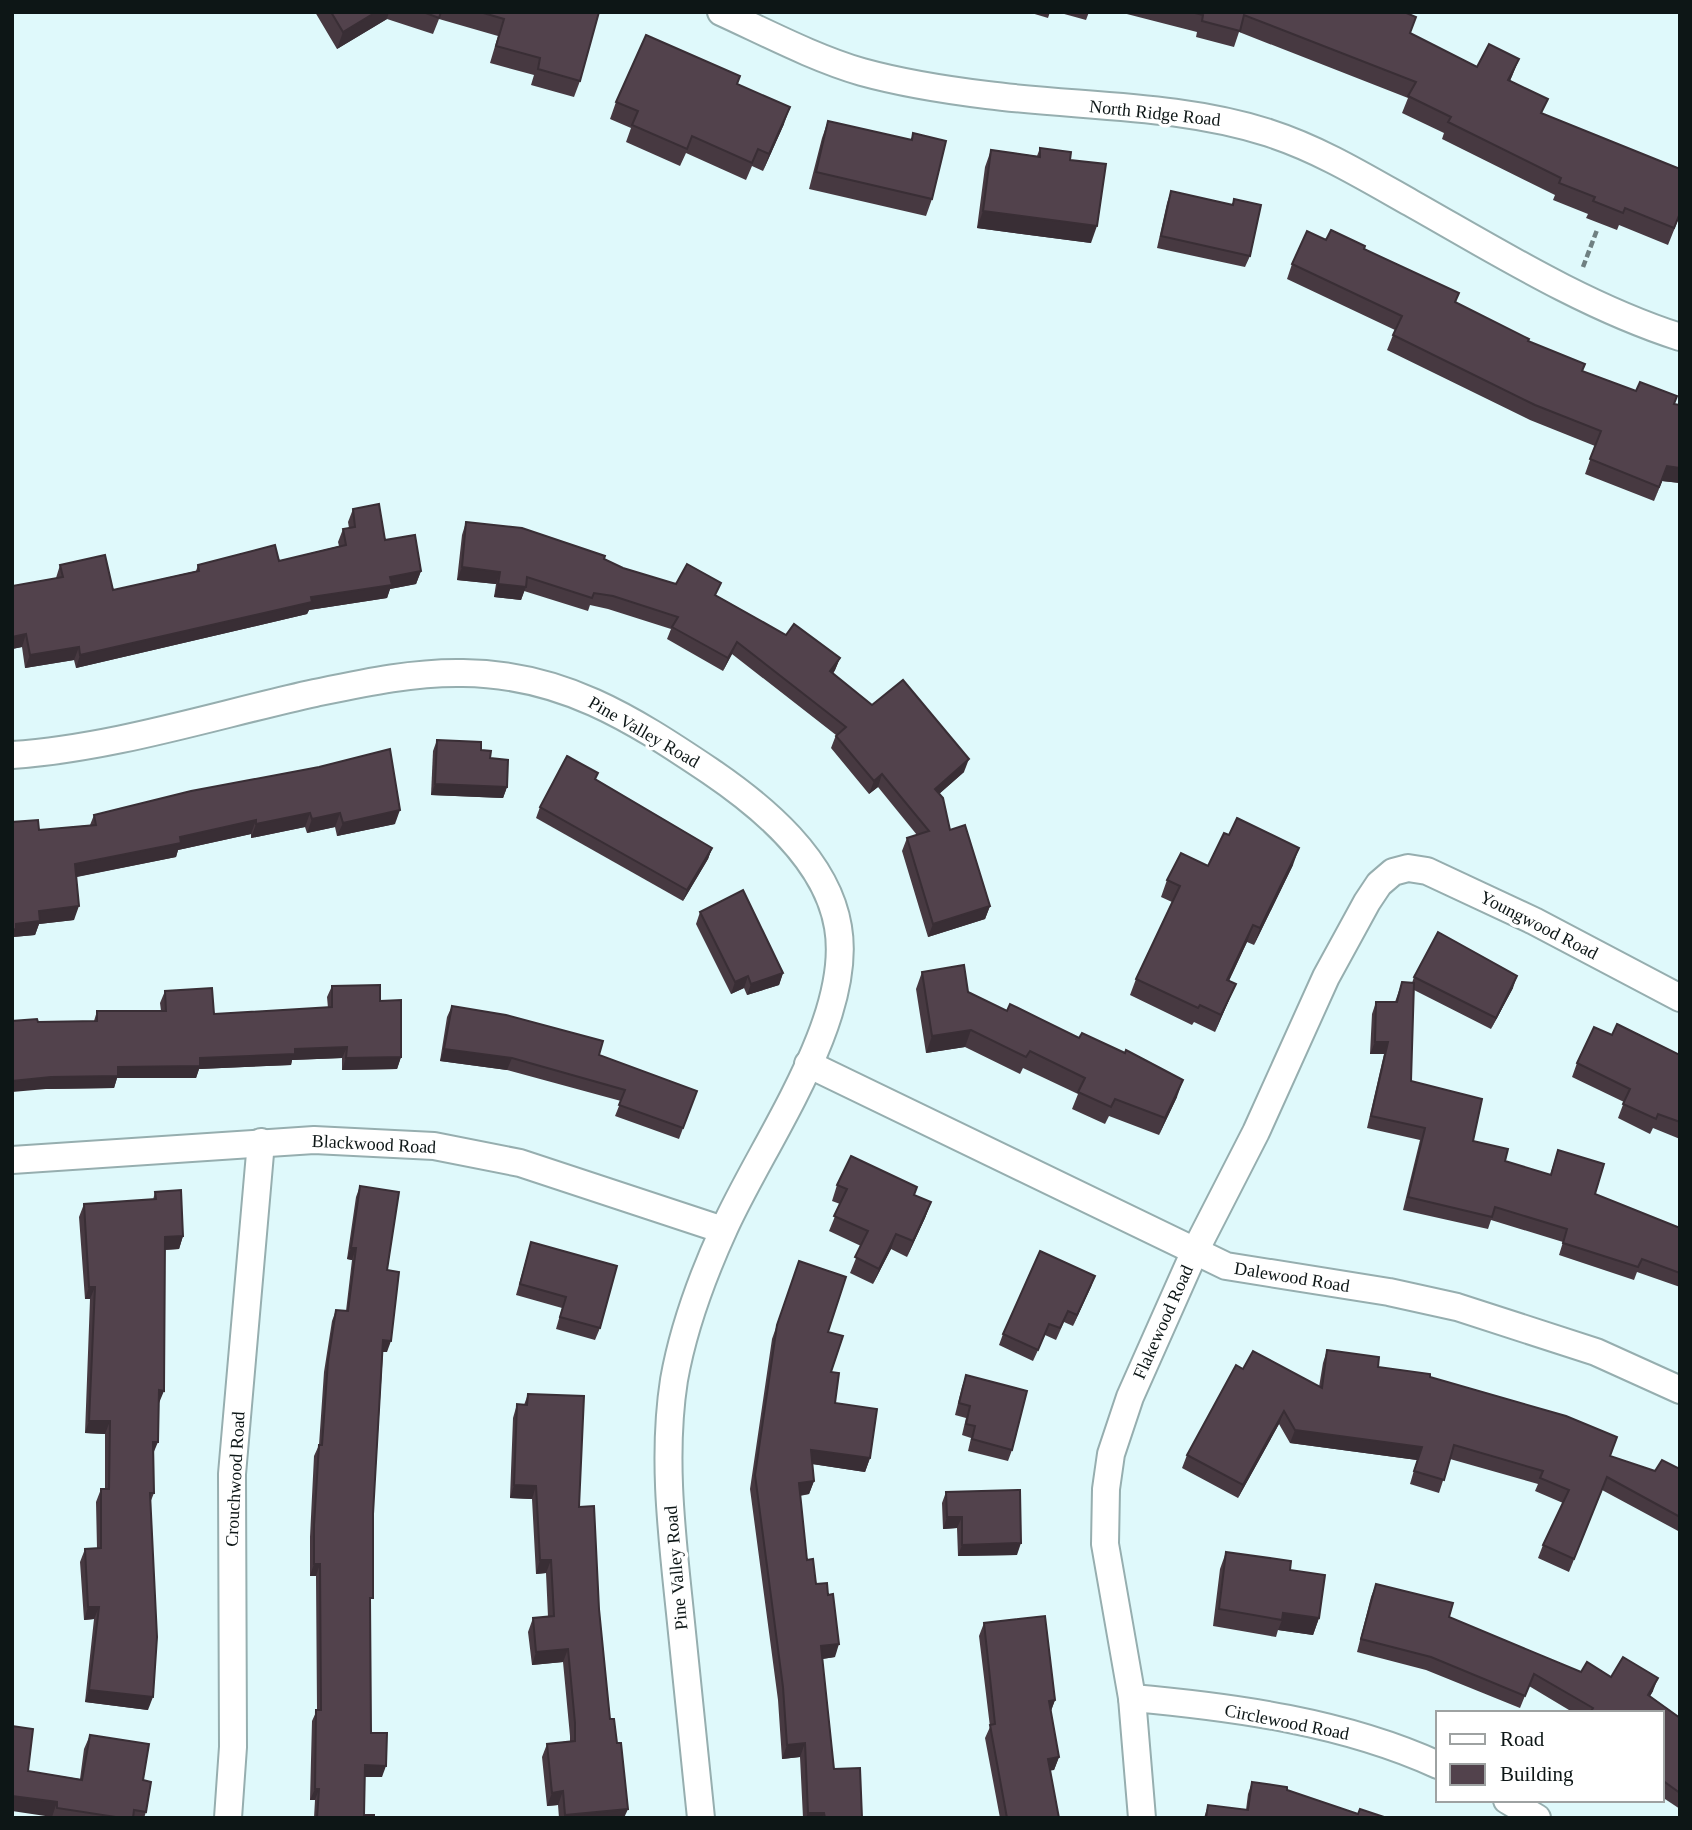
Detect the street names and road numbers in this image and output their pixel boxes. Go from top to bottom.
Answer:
street label: North Ridge Road [1088,96,1222,130]
street label: Pine Valley Road [585,692,703,772]
street label: Youngwood Road [1477,887,1601,963]
street label: Blackwood Road [311,1131,437,1157]
street label: Dalewood Road [1233,1258,1351,1296]
street label: Flakewood Road [1129,1262,1197,1382]
street label: Crouchwood Road [221,1411,249,1547]
street label: Pine Valley Road [661,1505,691,1631]
street label: Circlewood Road [1223,1700,1351,1744]

